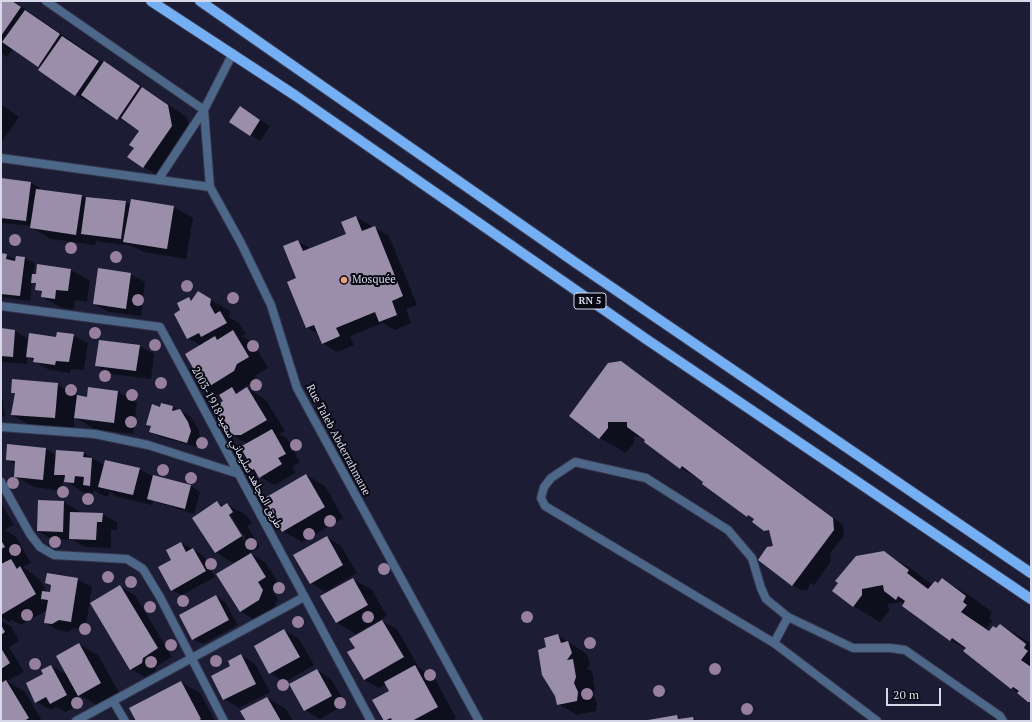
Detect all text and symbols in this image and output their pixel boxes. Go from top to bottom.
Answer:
place label: Mosquée [352,273,396,287]
marker: Mosquée [339,275,349,285]
road number: RN 5 [574,293,606,309]
street label: طريق المجاهد سليماني سعيد 1918-2003 [189,365,285,531]
street label: Rue Taleb Abderrahmane [303,382,373,498]
scale bar [888,680,943,706]
text: 20 m [893,687,919,702]

